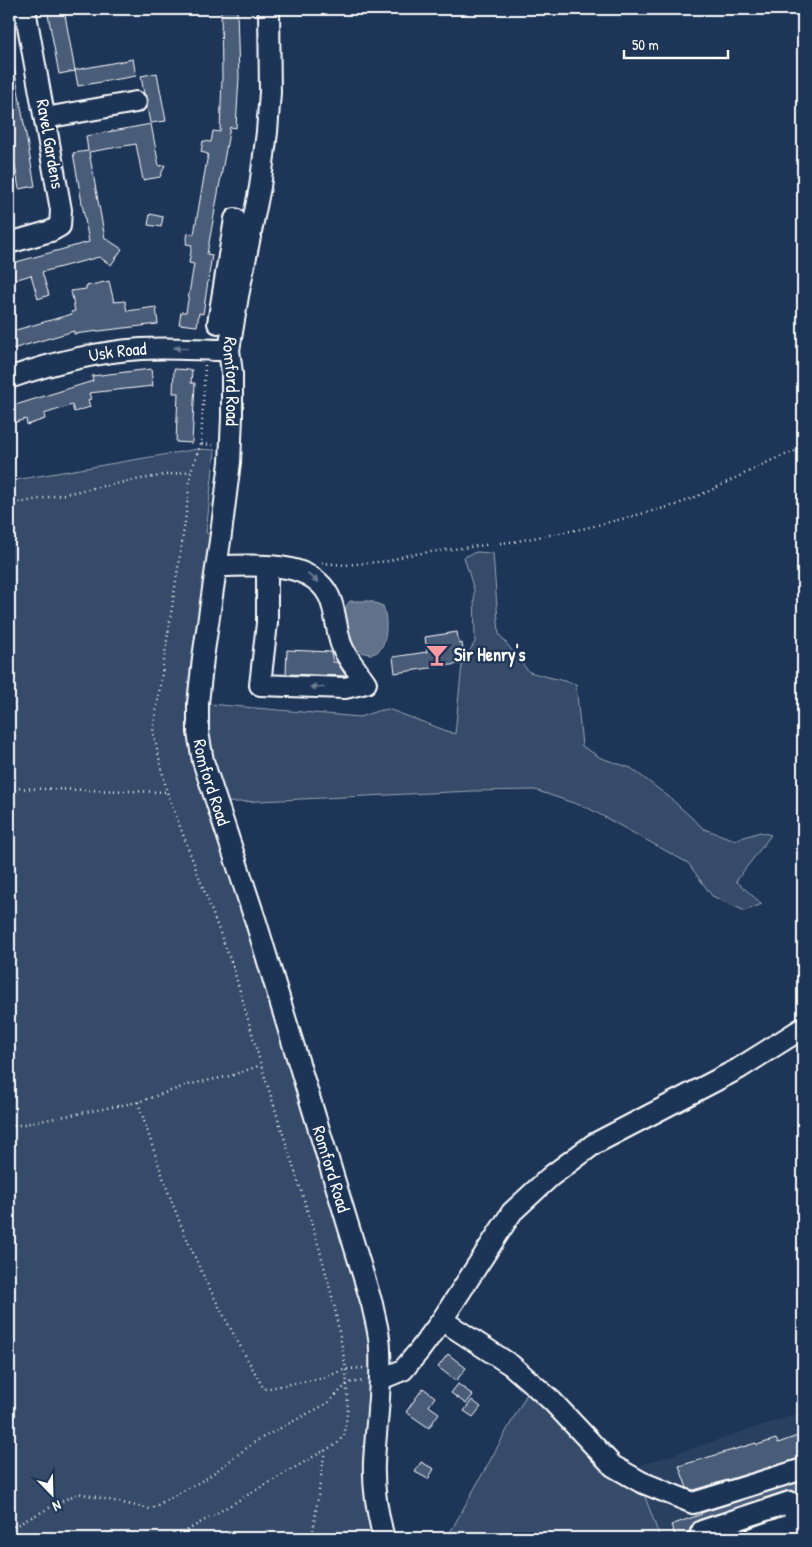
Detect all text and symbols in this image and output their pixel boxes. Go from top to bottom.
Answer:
scale bar [624,28,728,60]
text: 50 m [632,34,659,55]
street label: Ravel Gardens [30,97,71,191]
street label: Romford Road [217,335,245,426]
street label: Usk Road [87,336,147,368]
one-way arrow [173,344,189,352]
one-way arrow [307,573,320,584]
bar icon: Sir Henry's [424,642,450,668]
place label: Sir Henry's [454,642,526,668]
one-way arrow [309,682,325,690]
street label: Romford Road [187,737,236,829]
street label: Romford Road [307,1123,356,1215]
north arrow [28,1470,78,1520]
text: N [50,1496,64,1517]

